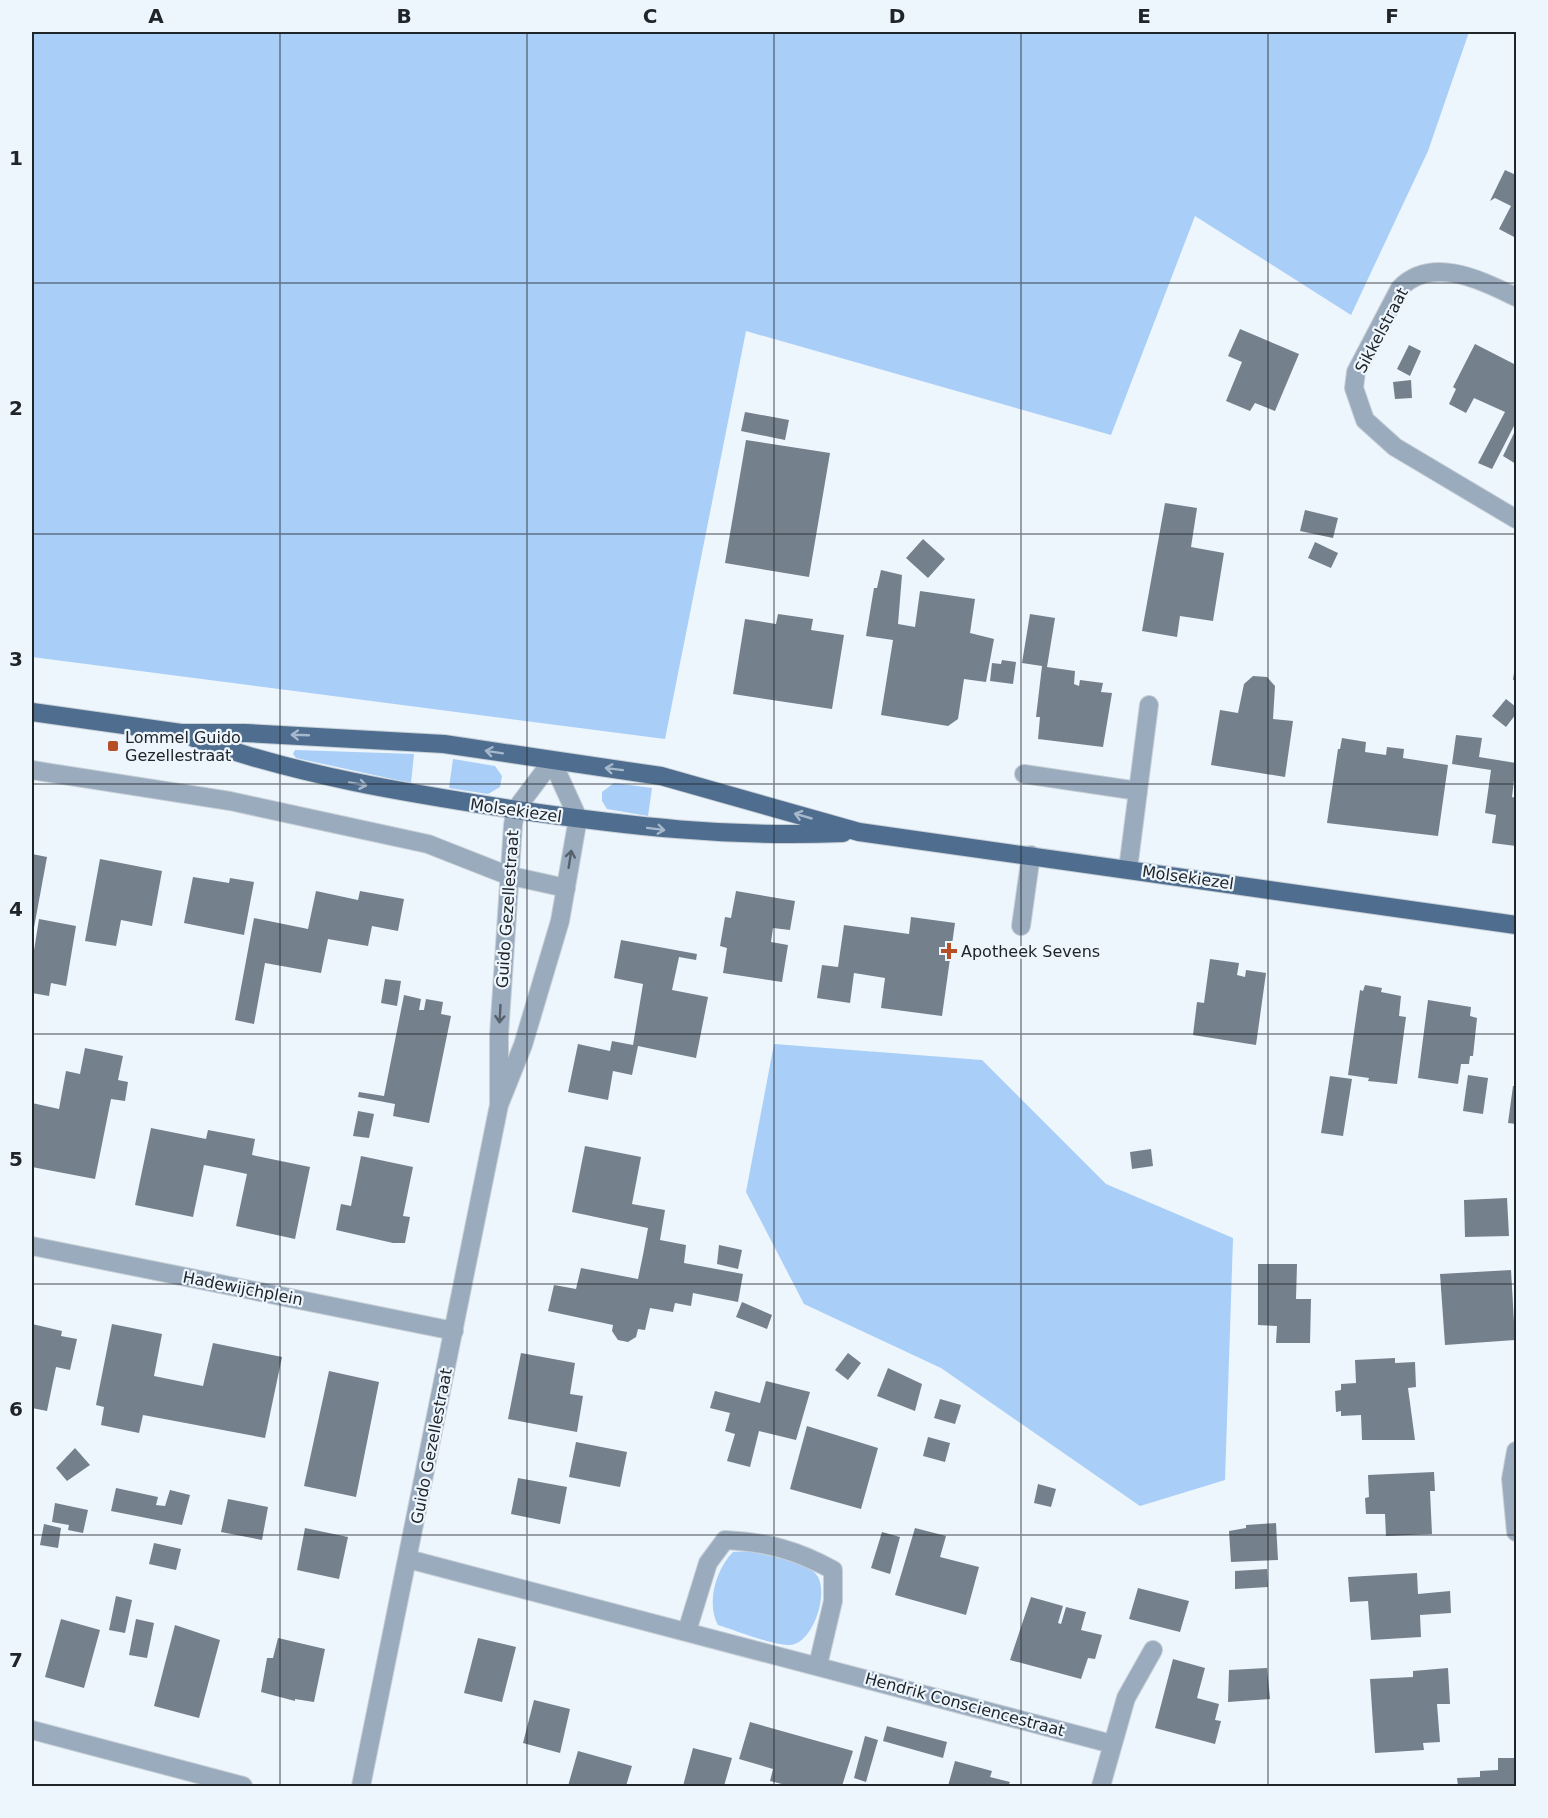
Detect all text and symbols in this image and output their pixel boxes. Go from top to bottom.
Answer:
text: A [148,4,164,28]
text: B [396,4,412,28]
text: C [643,4,657,28]
text: D [889,4,905,28]
text: E [1137,4,1151,28]
text: F [1385,4,1399,28]
text: 1 [9,146,23,170]
street label: Sikkelstraat [1351,284,1412,376]
text: 2 [9,396,23,420]
text: 3 [9,647,23,671]
place label: Lommel Guido Gezellestraat [125,728,241,765]
one-way arrow [291,730,311,741]
marker: Lommel Guido Gezellestraat [106,739,120,753]
one-way arrow [485,747,505,758]
one-way arrow [604,764,624,775]
one-way arrow [348,779,367,790]
street label: Molsekiezel [469,795,563,826]
one-way arrow [793,810,812,821]
one-way arrow [646,823,666,834]
street label: Guido Gezellestraat [493,829,522,989]
one-way arrow [565,850,576,870]
street label: Molsekiezel [1141,862,1235,893]
text: 4 [9,897,23,921]
place label: Apotheek Sevens [961,942,1100,961]
marker: Apotheek Sevens [942,944,956,958]
one-way arrow [494,1003,505,1023]
text: 5 [9,1147,23,1171]
street label: Hadewijchplein [181,1268,304,1309]
street label: Guido Gezellestraat [407,1367,456,1526]
text: 6 [9,1397,23,1421]
text: 7 [9,1648,23,1672]
street label: Hendrik Consciencestraat [863,1669,1067,1740]

